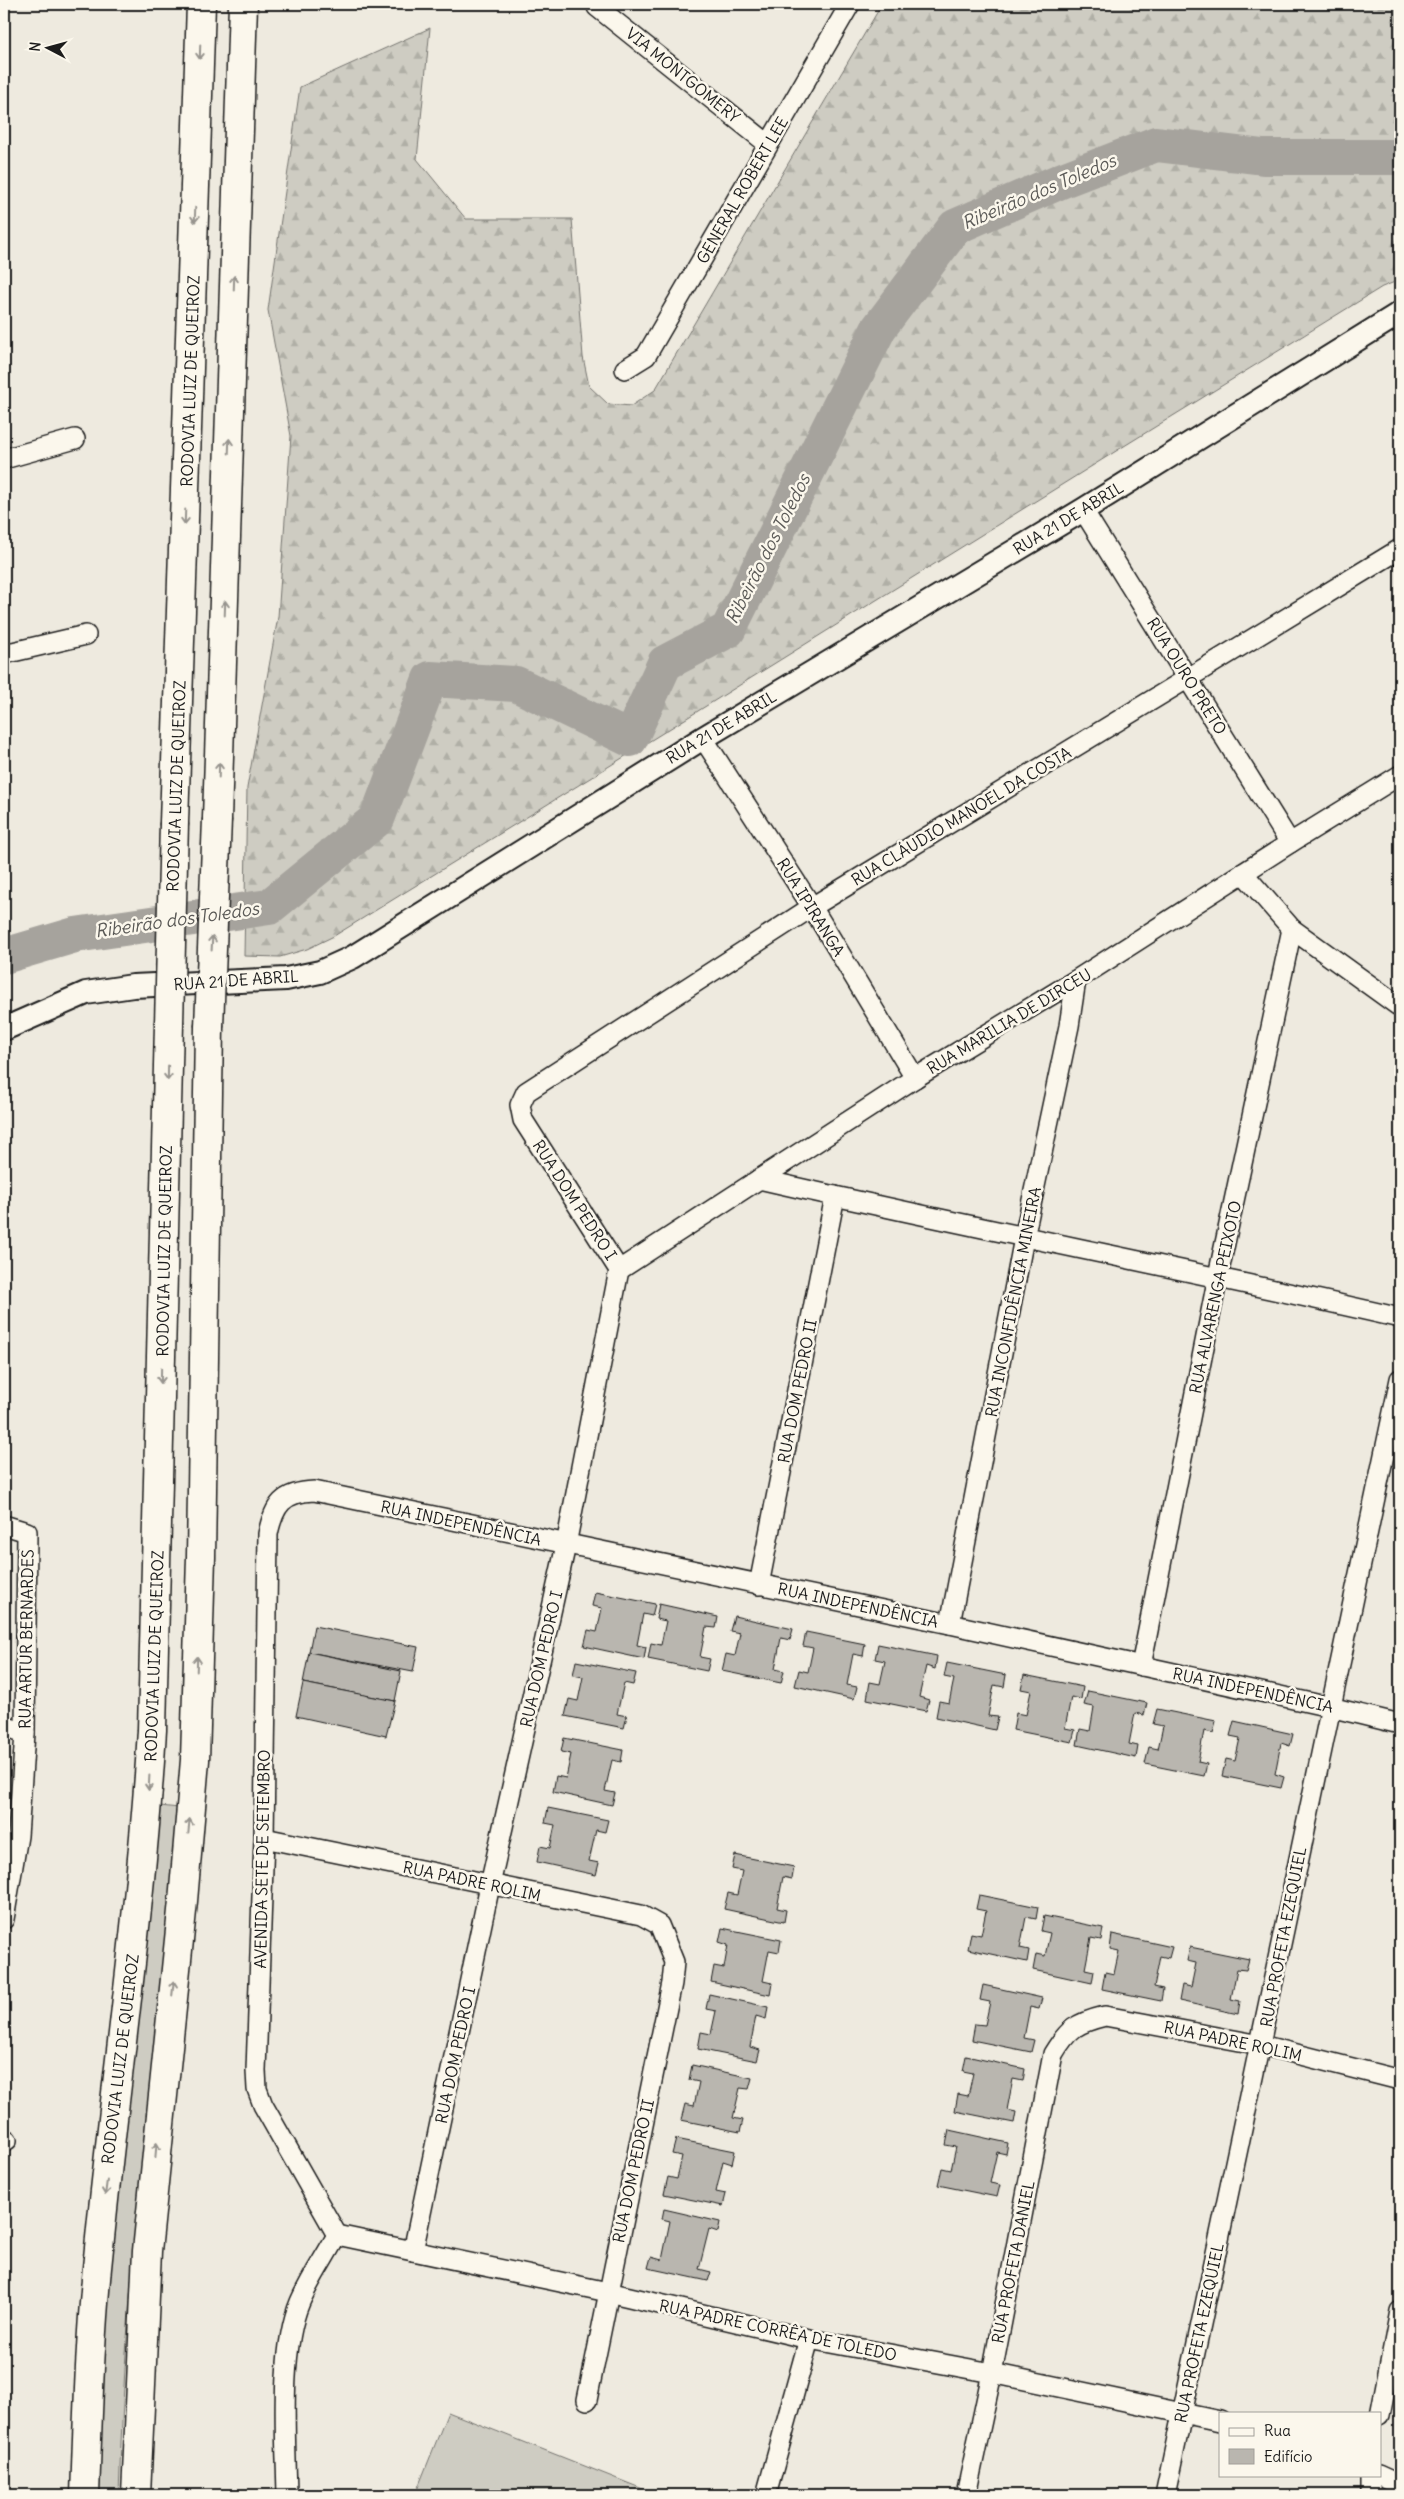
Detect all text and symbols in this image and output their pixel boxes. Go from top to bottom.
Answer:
north arrow [22,22,72,72]
street label: VIA MONTGOMERY [622,23,744,127]
text: N [26,41,45,52]
one-way arrow [195,44,205,60]
street label: GENERAL ROBERT LEE [692,113,792,267]
water label: Ribeirão dos Toledos [958,148,1121,234]
one-way arrow [190,206,200,223]
street label: RODOVIA LUIZ DE QUEIROZ [176,275,204,487]
one-way arrow [229,275,239,292]
one-way arrow [225,438,234,454]
water label: Ribeirão dos Toledos [720,468,816,628]
street label: RUA 21 DE ABRIL [1009,477,1127,559]
one-way arrow [180,508,190,525]
one-way arrow [220,600,230,616]
street label: RUA OURO PRETO [1143,614,1231,738]
street label: RODOVIA LUIZ DE QUEIROZ [162,680,190,892]
street label: RUA 21 DE ABRIL [662,686,780,768]
street label: RUA CLÁUDIO MANOEL DA COSTA [847,742,1075,890]
one-way arrow [215,763,224,779]
street label: RUA IPIRANGA [773,854,849,960]
water label: Ribeirão dos Toledos [94,896,262,942]
one-way arrow [207,936,217,952]
street label: RUA MARILIA DE DIRCEU [923,964,1095,1078]
street label: RUA 21 DE ABRIL [173,966,299,994]
one-way arrow [163,1065,172,1081]
street label: RUA DOM PEDRO I [529,1136,621,1264]
street label: RODOVIA LUIZ DE QUEIROZ [152,1145,176,1357]
street label: RUA INCONFIDÊNCIA MINEIRA [981,1185,1045,1419]
street label: RUA ALVARENGA PEIXOTO [1185,1199,1245,1395]
street label: RUA DOM PEDRO II [773,1317,821,1465]
one-way arrow [157,1367,166,1383]
street label: RUA INDEPENDÊNCIA [379,1496,543,1550]
street label: RUA ARTUR BERNARDES [14,1549,38,1729]
street label: RODOVIA LUIZ DE QUEIROZ [140,1550,168,1762]
street label: RUA INDEPENDÊNCIA [776,1578,940,1632]
street label: RUA DOM PEDRO I [516,1589,566,1729]
one-way arrow [193,1656,202,1672]
street label: RUA INDEPENDÊNCIA [1171,1663,1335,1717]
street label: AVENIDA SETE DE SETEMBRO [250,1749,274,1969]
one-way arrow [145,1775,154,1791]
one-way arrow [184,1819,194,1835]
street label: RUA PROFETA EZEQUIEL [1256,1845,1310,2029]
street label: RUA PADRE ROLIM [401,1857,543,1905]
street label: RODOVIA LUIZ DE QUEIROZ [97,1953,143,2165]
one-way arrow [168,1980,178,1996]
street label: RUA DOM PEDRO I [431,1985,479,2125]
street label: RUA PADRE ROLIM [1162,2017,1304,2065]
street label: RUA DOM PEDRO II [608,2097,658,2245]
one-way arrow [151,2142,161,2158]
street label: RUA PROFETA DANIEL [987,2179,1039,2345]
one-way arrow [101,2180,111,2196]
street label: RUA PROFETA EZEQUIEL [1170,2241,1228,2425]
street label: RUA PADRE CORRÊA DE TOLEDO [657,2295,899,2365]
legend [1219,2412,1382,2476]
text: Rua [1264,2421,1291,2440]
text: Edifício [1264,2447,1312,2466]

